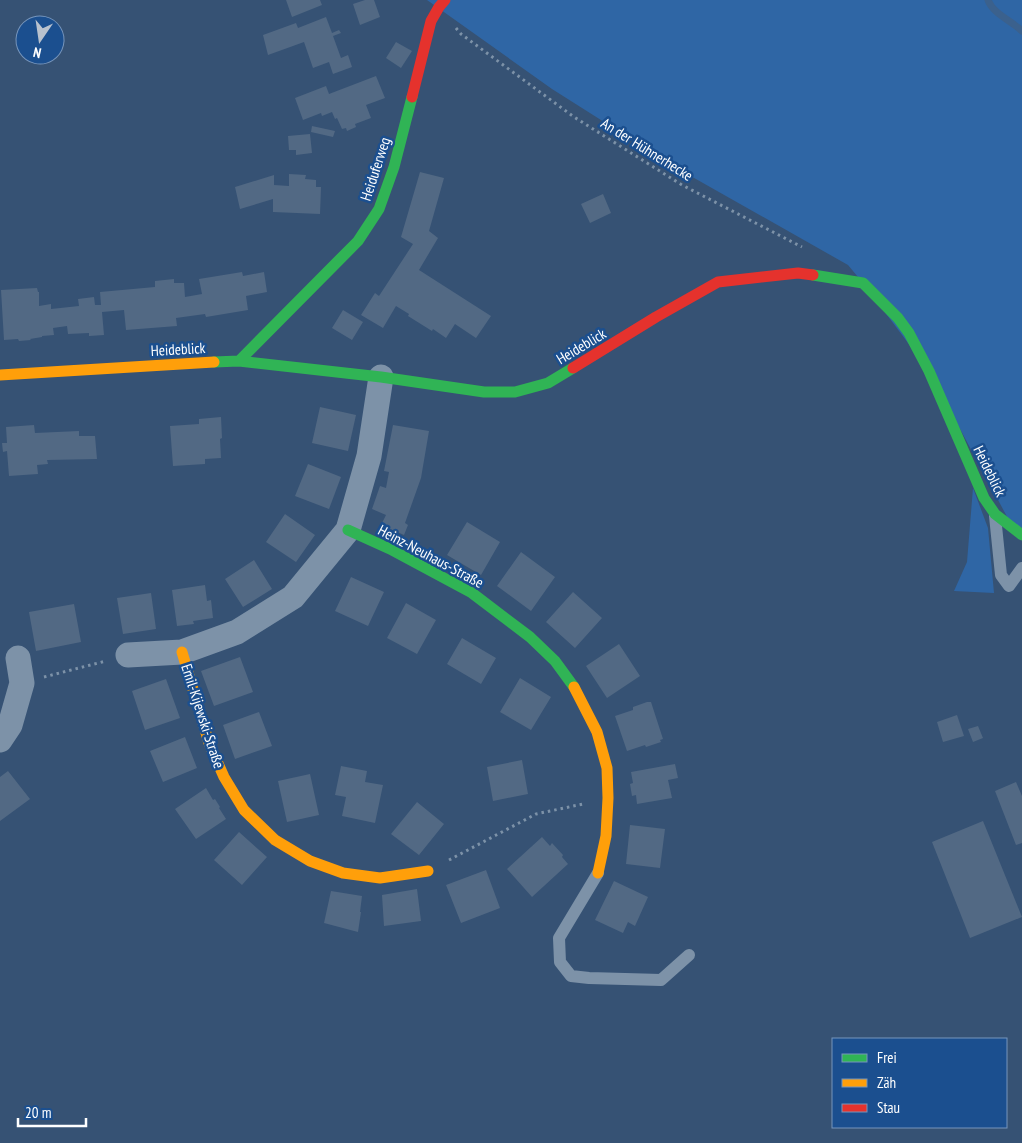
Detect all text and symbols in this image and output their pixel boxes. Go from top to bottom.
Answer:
north arrow [15,15,65,65]
text: N [31,43,43,62]
street label: An der Hühnerhecke [598,113,696,185]
street label: Heiduferweg [356,135,394,203]
street label: Heideblick [553,324,609,368]
street label: Heideblick [150,338,206,360]
street label: Heideblick [969,442,1011,500]
street label: Heinz-Neuhaus-Straße [375,520,487,592]
street label: Emil-Kijewski-Straße [177,661,229,771]
legend [832,1038,1007,1128]
text: Frei [877,1048,897,1067]
text: Zäh [877,1073,896,1092]
scale bar [18,1096,85,1128]
text: Stau [877,1098,900,1117]
text: 20 m [25,1103,51,1122]

